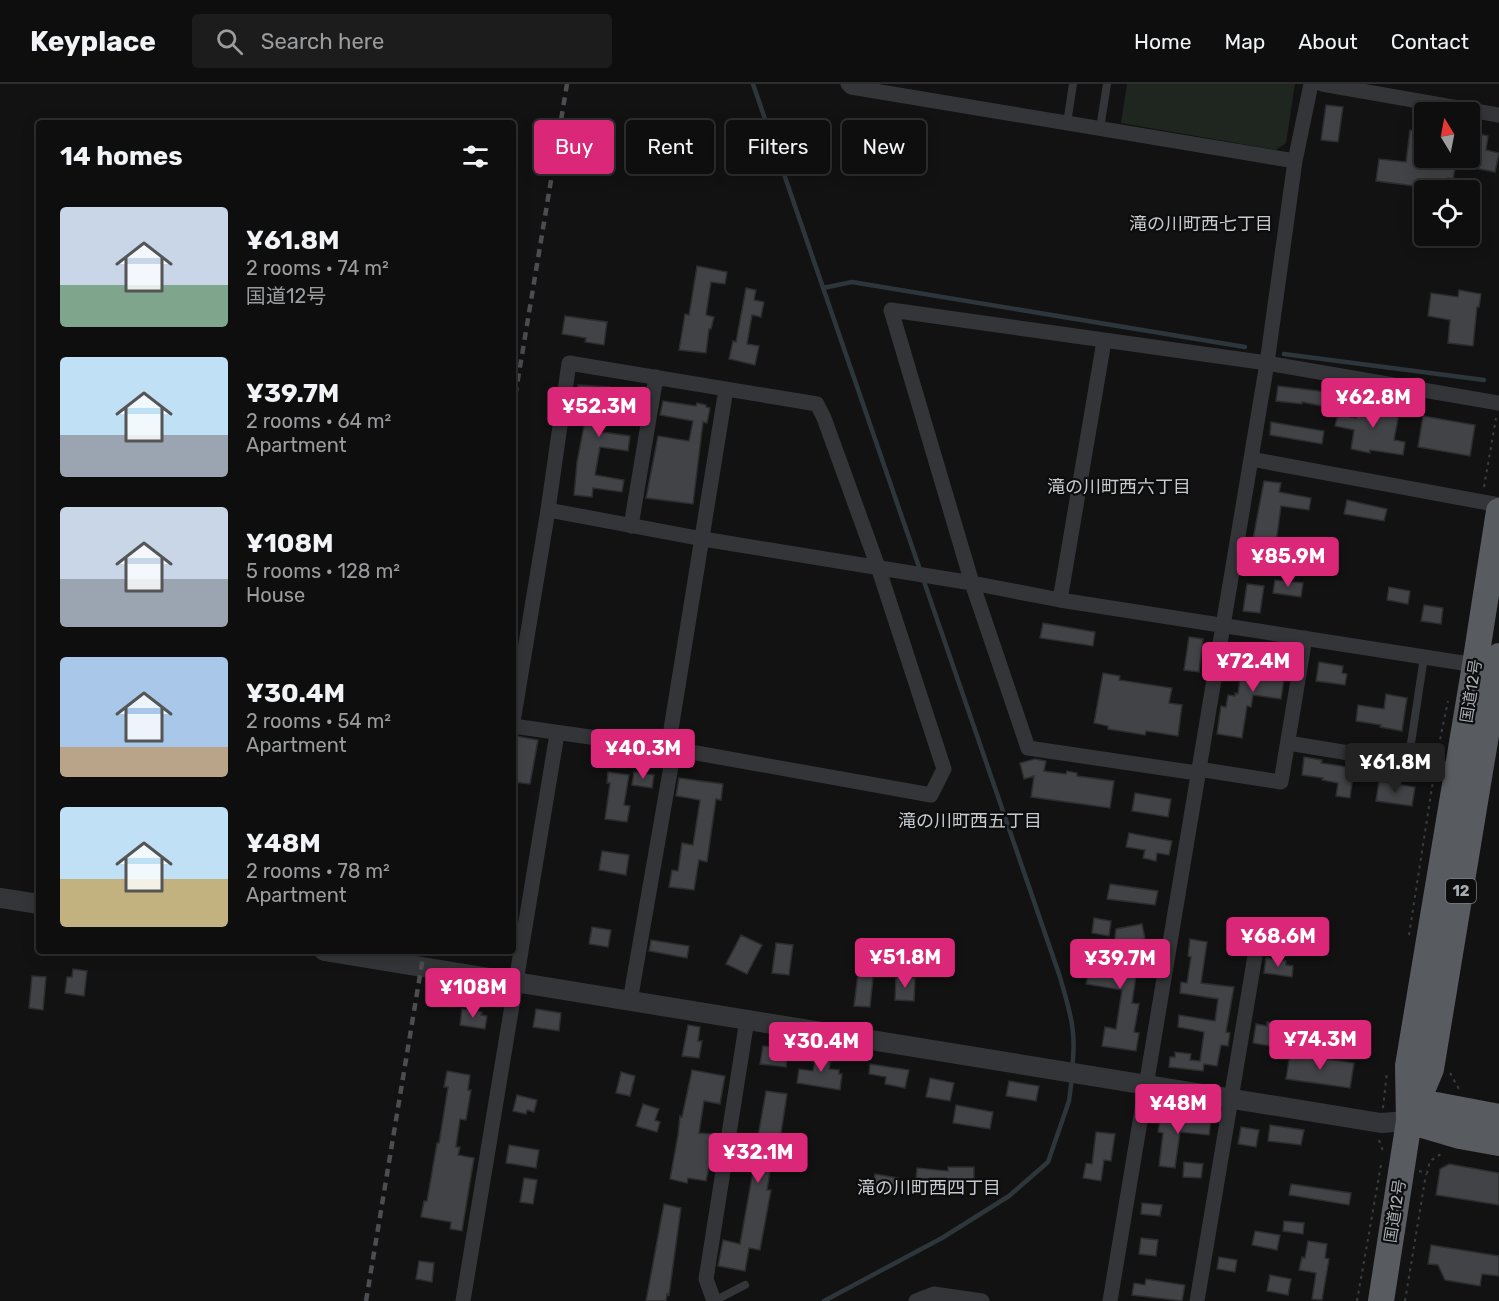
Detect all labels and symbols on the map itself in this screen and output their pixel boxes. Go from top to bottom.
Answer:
north arrow [1414,102,1480,168]
district label: 滝の川町西七丁目 [1129,213,1273,235]
pin: ¥62.8M [1324,378,1422,429]
pin: ¥52.3M [550,387,648,438]
district label: 滝の川町西六丁目 [1047,476,1191,498]
pin: ¥85.9M [1239,537,1337,588]
pin: ¥72.4M [1204,642,1302,693]
street label: 国道12号 [1457,658,1485,724]
pin: ¥40.3M [594,729,692,780]
pin: ¥61.8M [1346,743,1444,794]
district label: 滝の川町西五丁目 [898,810,1042,832]
road number: 12 [1446,879,1476,903]
pin: ¥68.6M [1229,917,1327,968]
pin: ¥51.8M [856,938,954,989]
pin: ¥39.7M [1071,939,1169,990]
pin: ¥108M [431,968,515,1019]
pin: ¥74.3M [1271,1020,1369,1071]
pin: ¥30.4M [772,1022,870,1073]
pin: ¥48M [1142,1084,1214,1135]
pin: ¥32.1M [709,1133,807,1184]
district label: 滝の川町西四丁目 [857,1177,1001,1199]
street label: 国道12号 [1381,1178,1409,1244]

